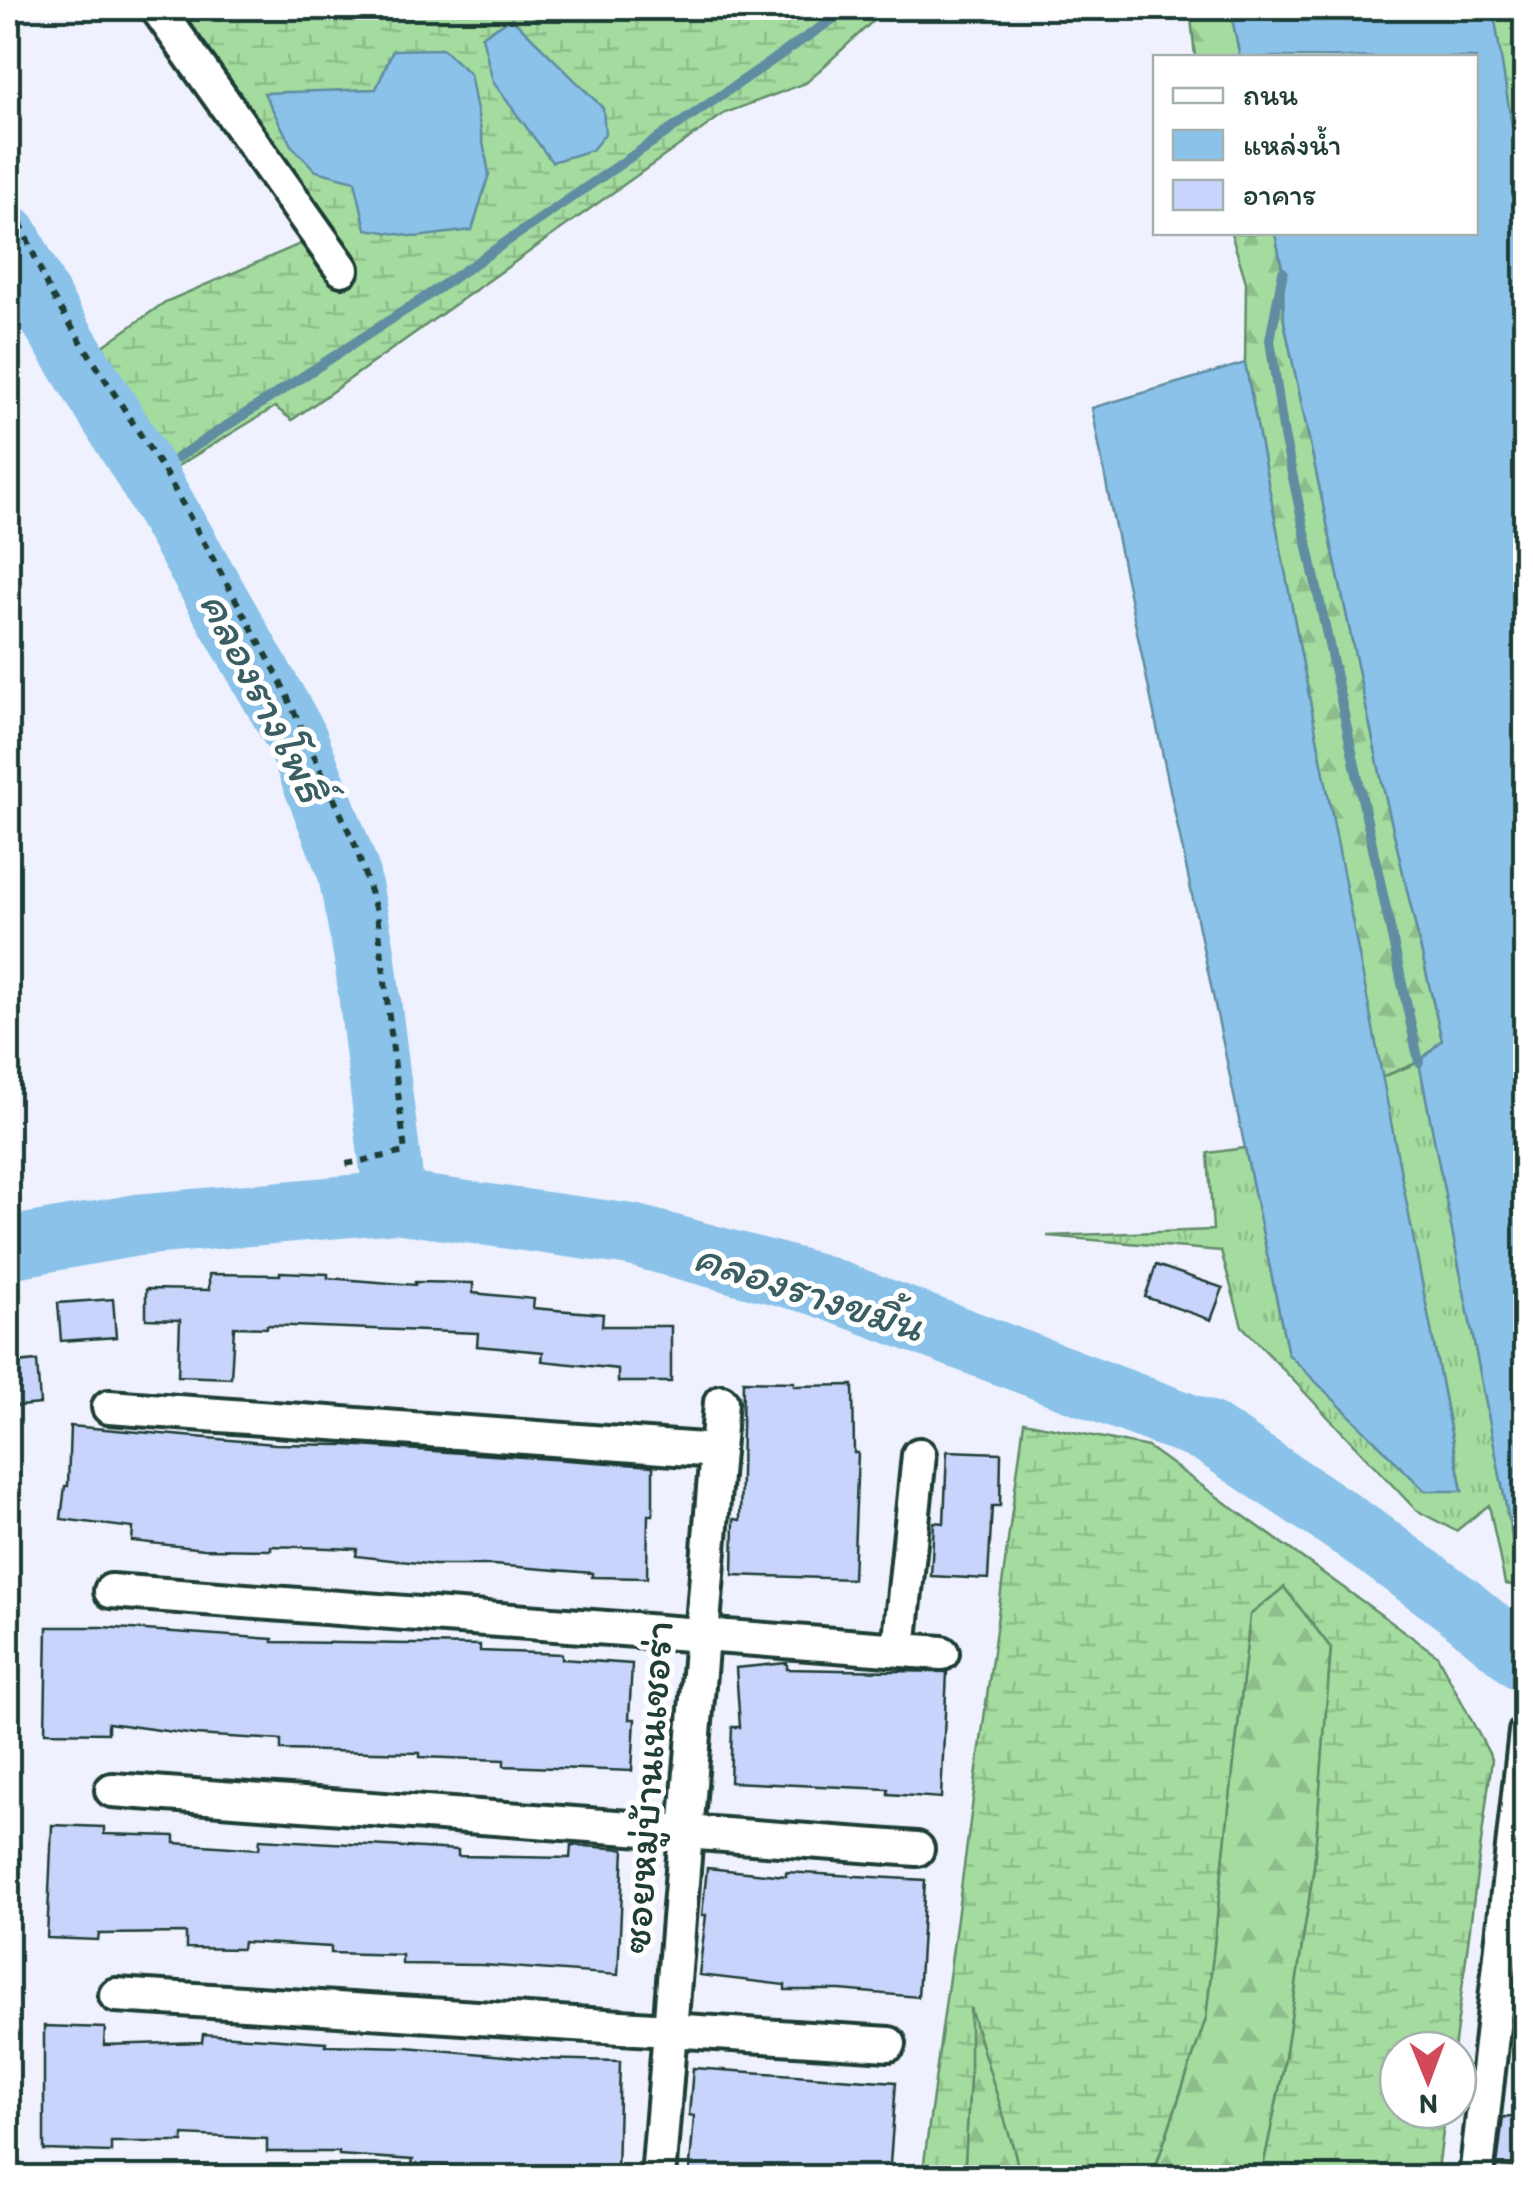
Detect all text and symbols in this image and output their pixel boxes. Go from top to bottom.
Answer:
legend [1153,55,1478,235]
text: ถนน [1243,76,1298,113]
text: แหล่งน้ำ [1243,126,1341,163]
text: อาคาร [1243,176,1316,213]
water label: คลองรางโพธิ์ [189,581,345,818]
water label: คลองรางขมิ้น [687,1228,932,1353]
street label: ซอยหมู่บ้านเนเชอร่า [609,1619,685,1955]
north arrow [1378,2030,1478,2130]
text: N [1419,2088,1438,2122]

